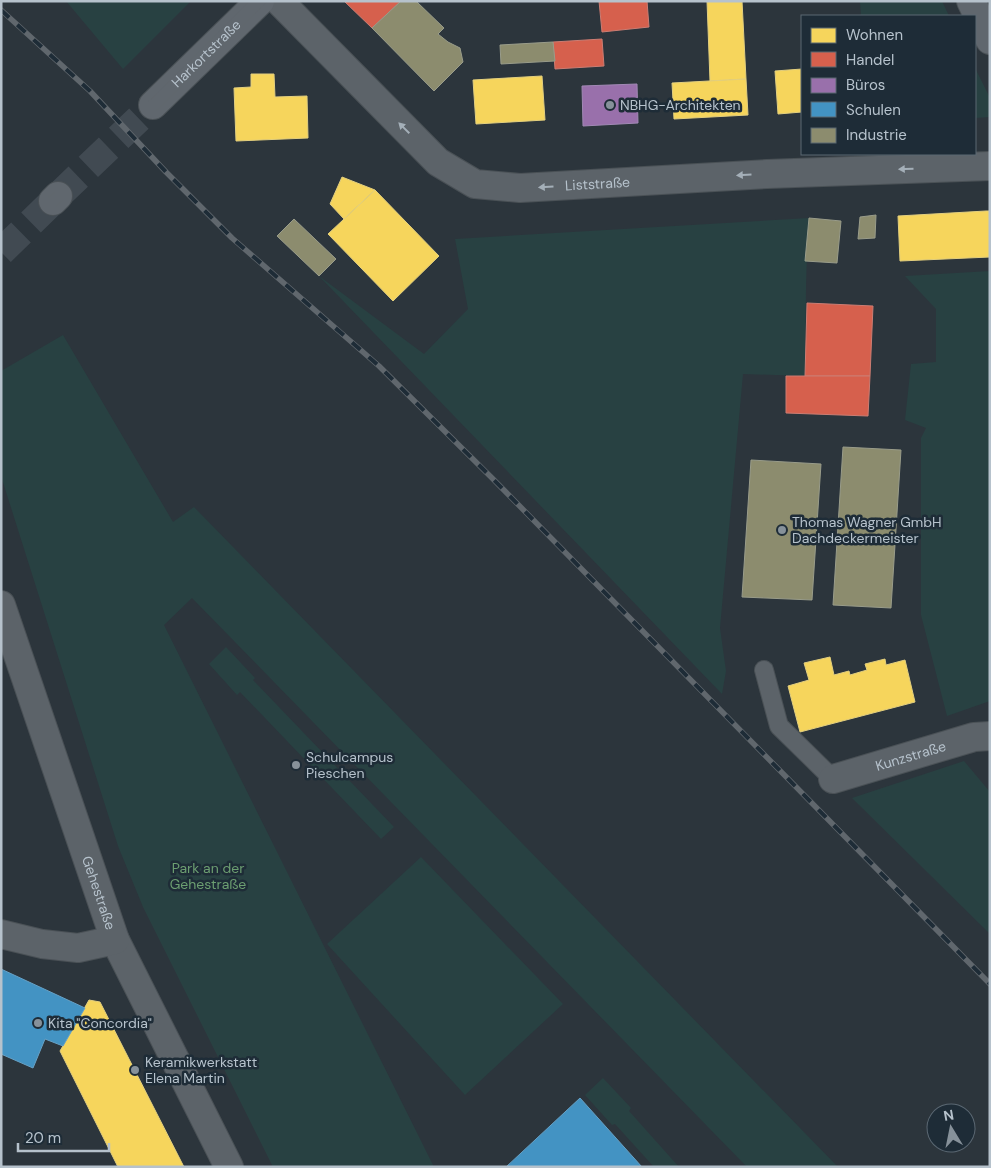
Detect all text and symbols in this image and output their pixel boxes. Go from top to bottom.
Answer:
legend [801,15,976,155]
street label: Harkortstraße [168,16,245,91]
text: Wohnen [846,25,903,45]
text: Handel [846,50,894,70]
text: Büros [846,75,885,95]
place label: NBHG-Architekten [620,96,741,114]
marker: NBHG-Architekten [604,99,616,111]
text: Schulen [846,100,901,120]
one-way arrow [398,122,410,134]
text: Industrie [846,125,907,145]
one-way arrow [898,166,914,174]
one-way arrow [735,172,751,180]
street label: Liststraße [564,173,630,194]
one-way arrow [538,183,554,191]
place label: Thomas Wagner GmbH Dachdeckermeister [792,513,942,547]
marker: Thomas Wagner GmbH Dachdeckermeister [776,524,788,536]
street label: Kunzstraße [873,737,948,775]
place label: Schulcampus Pieschen [306,748,393,782]
marker: Schulcampus Pieschen [290,759,302,771]
street label: Gehestraße [78,854,120,932]
park label: Park an der Gehestraße [170,859,246,893]
place label: Kita "Concordia" [48,1014,152,1032]
marker: Kita "Concordia" [32,1017,44,1029]
place label: Keramikwerkstatt Elena Martin [145,1053,257,1087]
marker: Keramikwerkstatt Elena Martin [129,1064,141,1076]
north arrow [926,1103,976,1153]
text: N [942,1105,955,1125]
scale bar [18,1120,109,1152]
text: 20 m [25,1128,61,1148]

